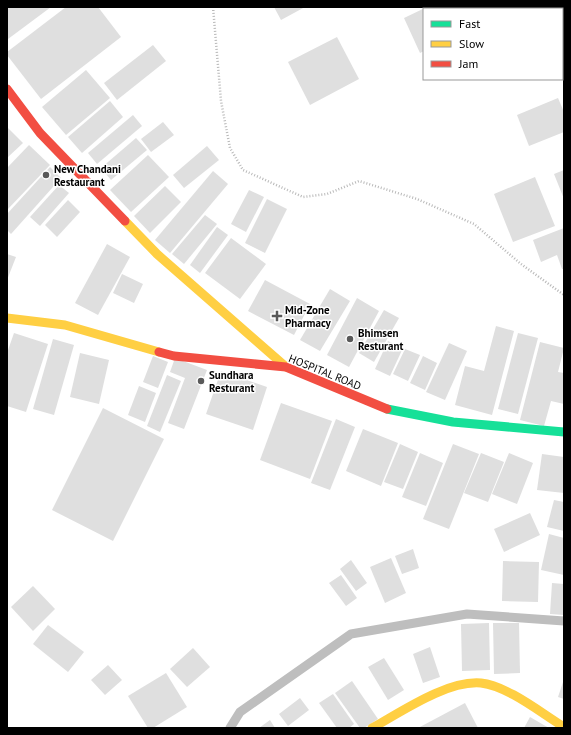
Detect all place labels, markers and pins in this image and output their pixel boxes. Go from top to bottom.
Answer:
place label: New Chandani Restaurant [54,162,121,189]
marker: New Chandani Restaurant [41,170,51,180]
place label: Mid-Zone Pharmacy [285,303,331,330]
marker: Mid-Zone Pharmacy [272,311,282,321]
place label: Bhimsen Resturant [358,326,403,353]
marker: Bhimsen Resturant [345,334,355,344]
place label: Sundhara Resturant [209,368,254,395]
marker: Sundhara Resturant [196,376,206,386]

